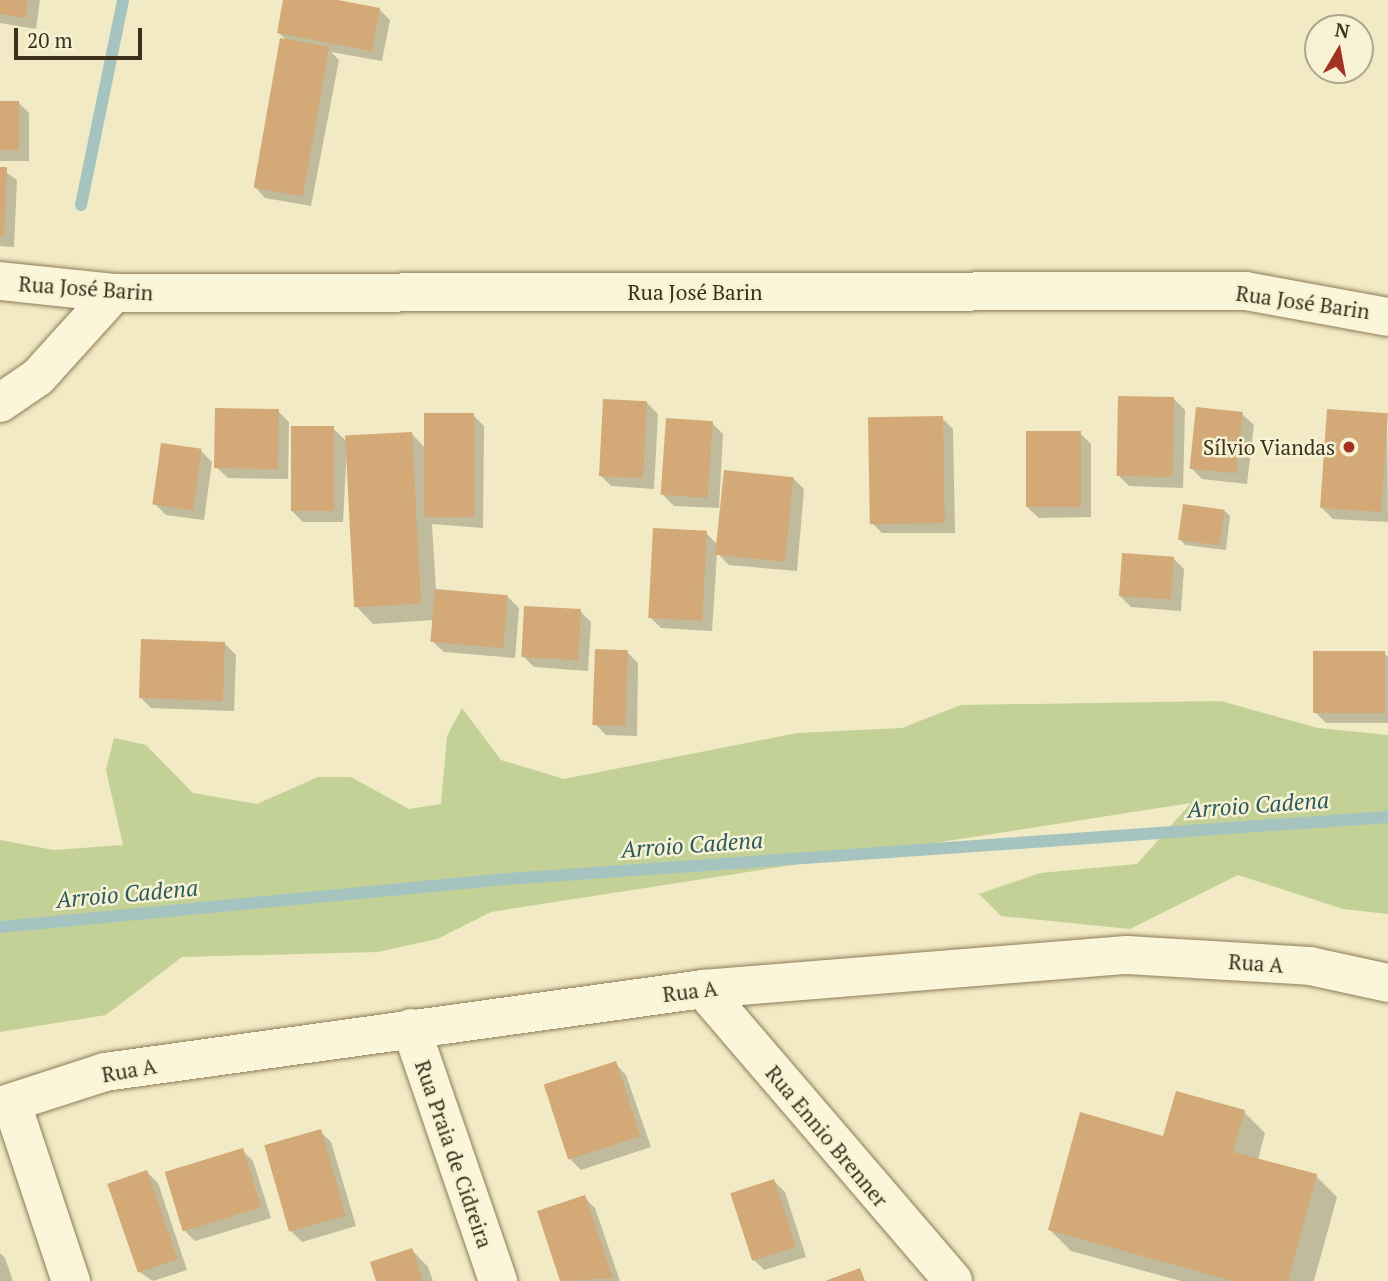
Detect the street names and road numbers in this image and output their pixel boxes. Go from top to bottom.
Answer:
street label: Rua José Barin [18,271,154,305]
street label: Rua José Barin [627,279,763,305]
street label: Rua José Barin [1234,280,1372,324]
street label: Rua A [1227,948,1285,978]
street label: Rua A [661,975,719,1007]
street label: Rua A [99,1053,159,1087]
street label: Rua Praia de Cidreira [410,1057,498,1251]
street label: Rua Ennio Brenner [761,1060,893,1212]

